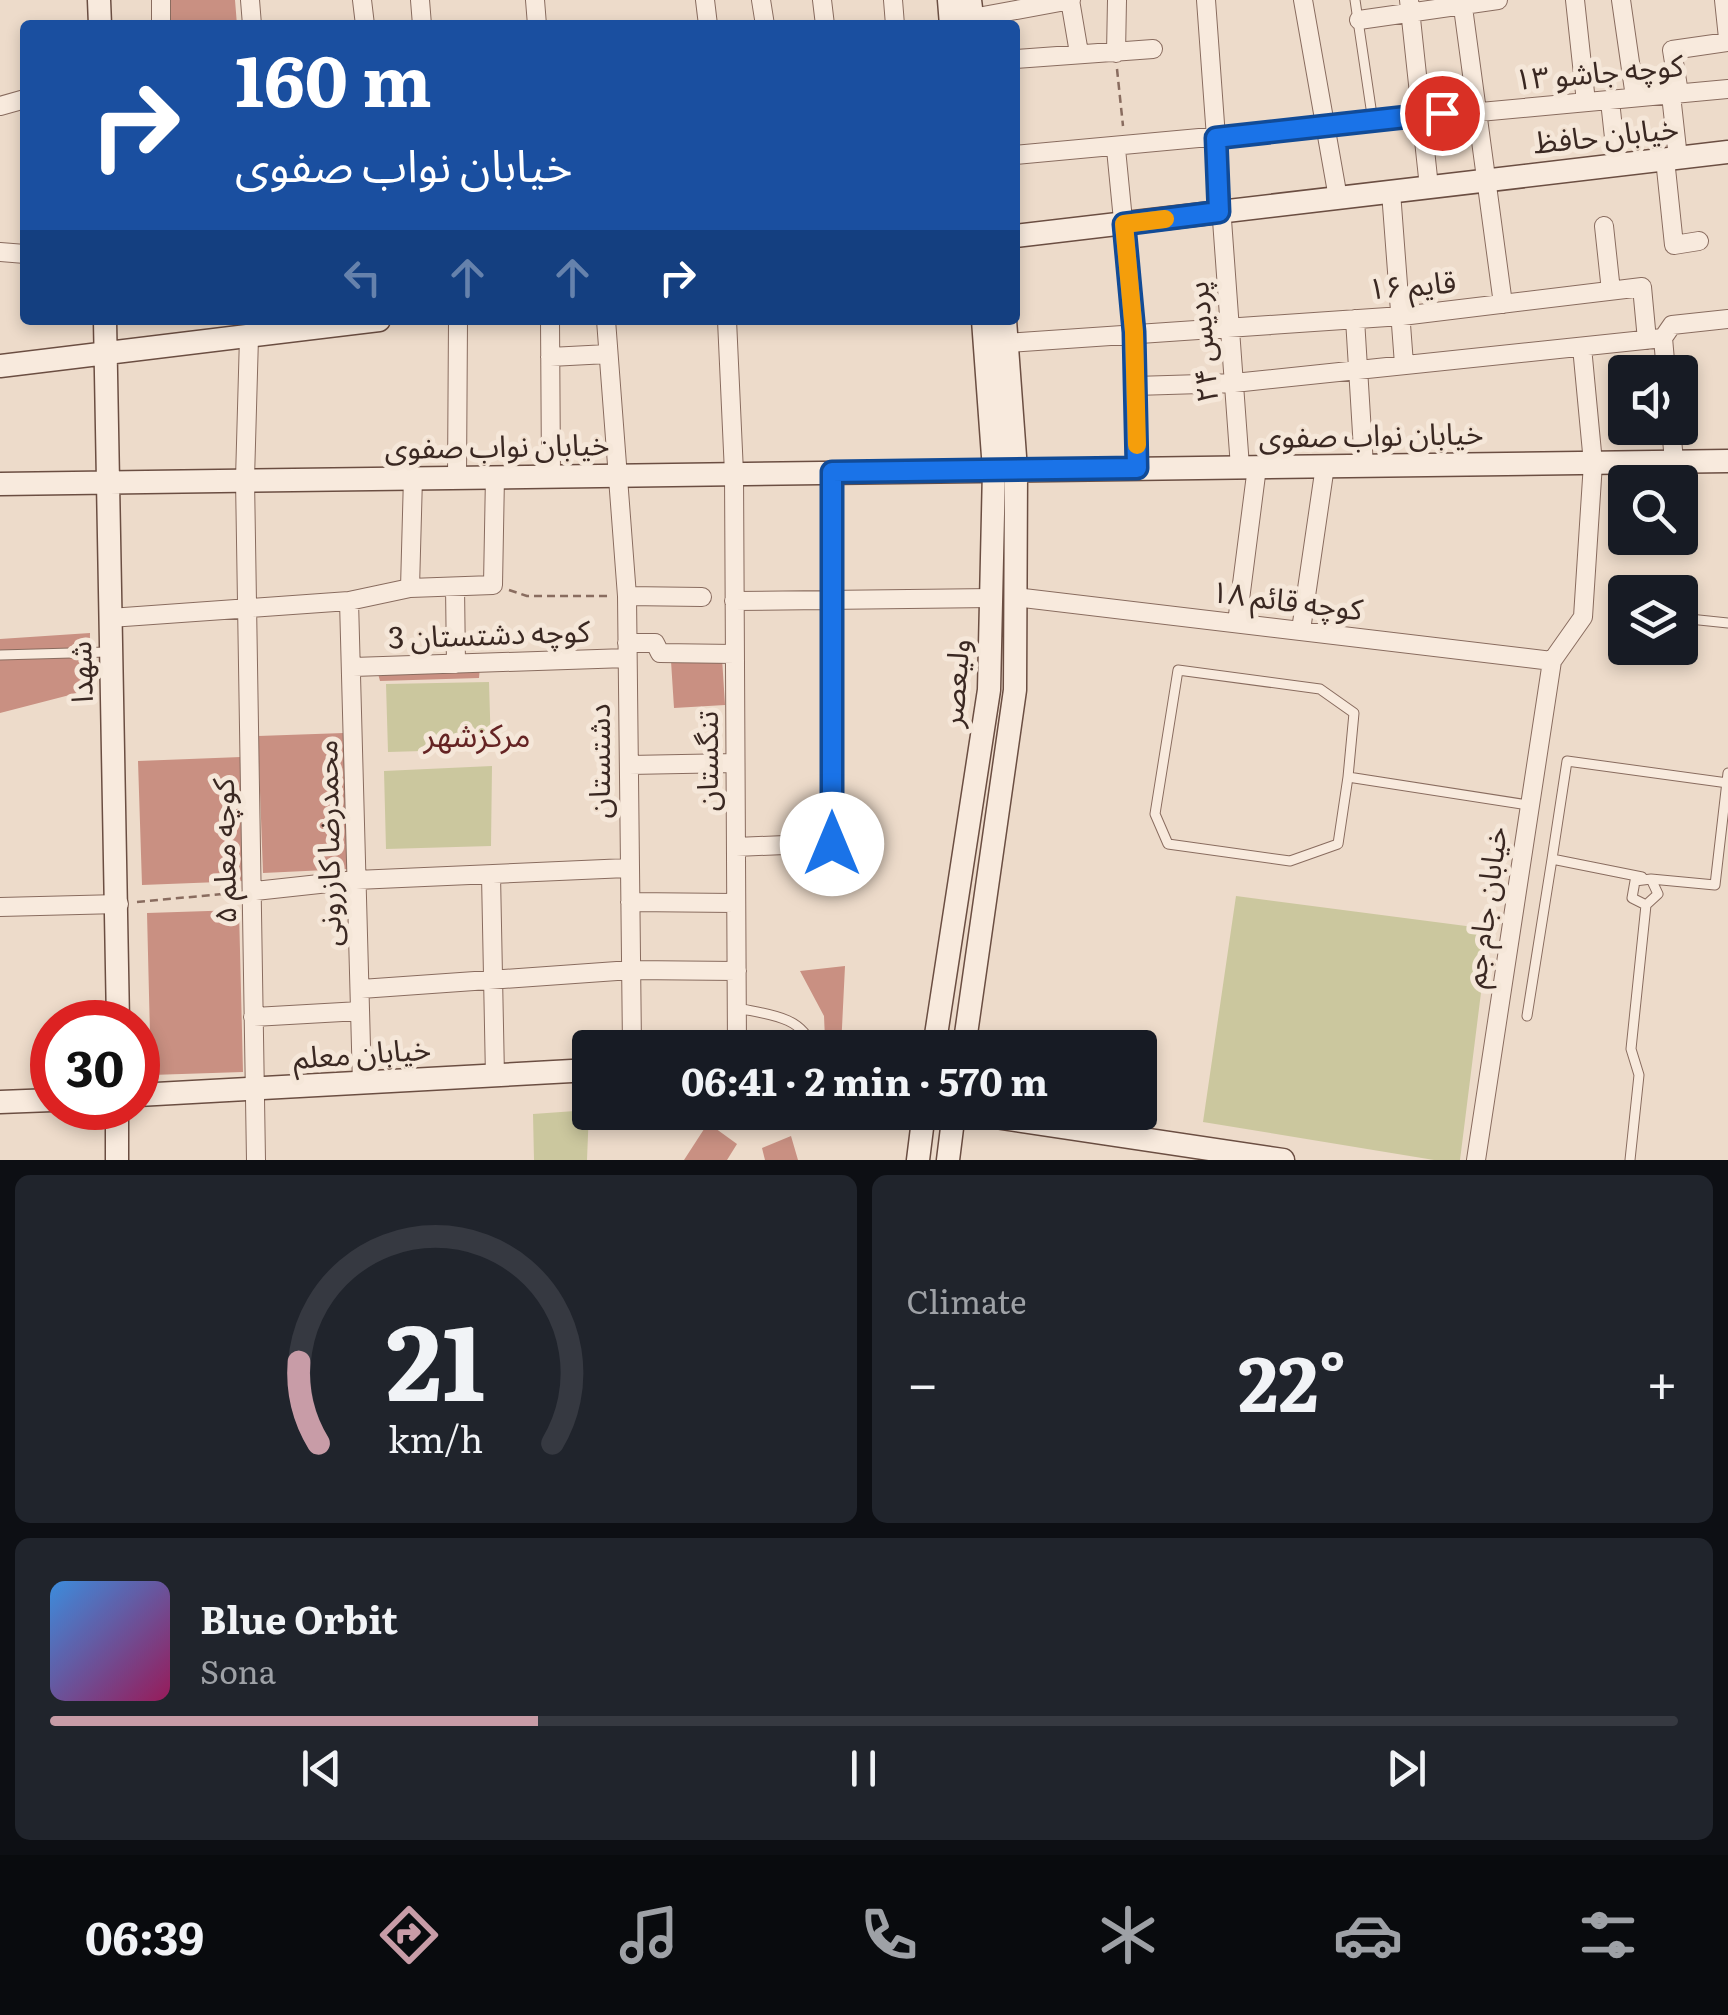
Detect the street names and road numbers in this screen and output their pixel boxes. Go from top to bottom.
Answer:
street label: کوچه جاشو ۱۳ [1513,41,1686,99]
street label: خیابان حافظ [1531,104,1680,163]
street label: قایم ۱۶ [1366,257,1458,313]
street label: پردیس ۲۴ [1173,280,1227,405]
street label: خیابان نواب صفوی [1258,409,1484,457]
street label: خیابان نواب صفوی [384,420,610,468]
street label: کوچه قائم ۱۸ [1209,567,1366,633]
street label: کوچه دشتستان 3 [387,606,591,658]
street label: ولیعصر [927,637,979,730]
street label: شهدا [56,640,102,704]
street label: دشتستان [575,704,619,819]
street label: تنگستان [683,711,727,811]
street label: محمدرضا کازرونی [302,739,350,947]
street label: کوچه معلم ۵ [199,777,249,924]
street label: خیابان جام جم [1450,823,1520,991]
street label: خیابان معلم [291,1024,433,1082]

